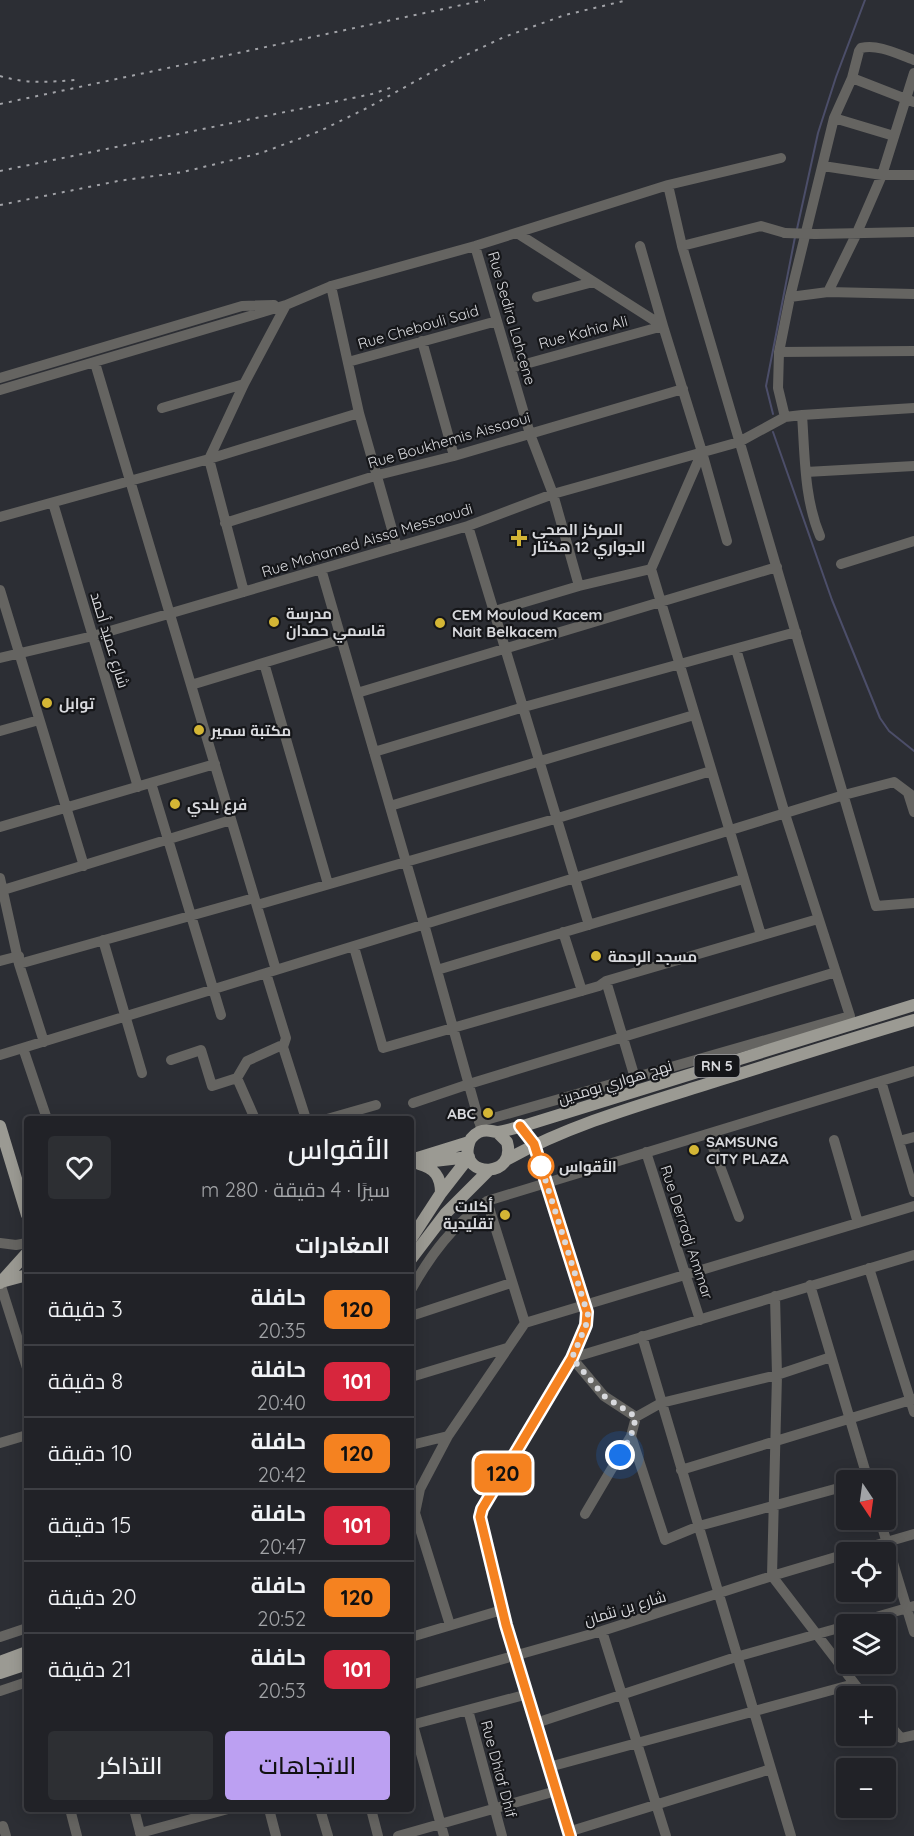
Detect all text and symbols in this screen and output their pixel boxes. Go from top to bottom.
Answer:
street label: Rue Sedira Lahcene [484,249,540,387]
street label: Rue Chebouli Said [355,301,481,353]
street label: Rue Kahia Ali [536,311,630,353]
street label: Rue Boukhemis Aissaoui [365,408,533,472]
street label: Rue Mohamed Aissa Messaoudi [259,499,475,581]
place label: المركز الصحي الجواري 12 هكتار [531,520,645,559]
marker: المركز الصحي الجواري 12 هكتار [510,529,528,547]
street label: شارع عميد أحمد [85,590,134,691]
place label: مدرسة قاسمي حمدان [286,604,385,643]
place label: CEM Mouloud Kacem Nait Belkacem [452,605,602,641]
marker: مدرسة قاسمي حمدان [267,615,281,629]
marker: CEM Mouloud Kacem Nait Belkacem [433,616,447,630]
place label: توابل [59,694,95,713]
marker: توابل [40,696,54,710]
place label: مكتبة سمير [210,721,291,740]
marker: مكتبة سمير [192,723,206,737]
place label: فرع بلدي [187,795,247,817]
marker: فرع بلدي [168,797,182,811]
place label: مسجد الرحمة [608,947,697,966]
marker: مسجد الرحمة [589,949,603,963]
road number: RN 5 [694,1055,740,1077]
street label: نهج هواري بومدين [556,1056,675,1111]
place label: ABC [447,1104,477,1123]
marker: ABC [481,1106,495,1120]
text: الأقواس [288,1131,390,1166]
place label: SAMSUNG CITY PLAZA [706,1132,789,1168]
button: heart [48,1136,111,1199]
marker: SAMSUNG CITY PLAZA [687,1143,701,1157]
marker: الأقواس [528,1153,554,1179]
place label: الأقواس [559,1157,617,1176]
street label: Rue Derradj Ammar [656,1162,718,1302]
text: سيرًا · 4 دقيقة · 280 m [201,1177,390,1202]
place label: أكلات تقليدية [443,1197,494,1233]
marker: أكلات تقليدية [498,1208,512,1222]
text: المغادرات [295,1231,390,1259]
text: حافلة [251,1283,306,1311]
text: 3 دقيقة [48,1295,123,1323]
text: 120 [340,1296,374,1322]
text: 20:35 [258,1318,306,1343]
text: حافلة [251,1355,306,1383]
text: 8 دقيقة [48,1367,123,1395]
text: 101 [342,1368,372,1394]
text: 20:40 [257,1390,306,1415]
text: حافلة [251,1427,306,1455]
text: 10 دقيقة [48,1439,132,1467]
text: 120 [340,1440,374,1466]
your location [605,1440,635,1470]
line badge: 120 [468,1454,538,1492]
text: 120 [486,1460,520,1486]
text: 20:42 [258,1462,306,1487]
north arrow [836,1470,896,1530]
map controls [836,1470,896,1818]
text: حافلة [251,1499,306,1527]
text: 15 دقيقة [48,1511,131,1539]
text: 101 [342,1512,372,1538]
text: 20:47 [259,1534,306,1559]
button: locate [836,1542,896,1602]
text: حافلة [251,1571,306,1599]
text: 20 دقيقة [48,1583,137,1611]
text: 120 [340,1584,374,1610]
street label: شارع بن نثمان [582,1587,669,1631]
text: 20:52 [257,1606,306,1631]
button: layers [836,1614,896,1674]
text: حافلة [251,1643,306,1671]
text: 21 دقيقة [48,1655,132,1683]
text: 101 [342,1656,372,1682]
text: 20:53 [258,1678,306,1703]
button: + [836,1686,896,1746]
street label: Rue Dhiaf Dhif [477,1718,521,1820]
button: التذاكر [48,1731,213,1800]
button: الاتجاهات [225,1731,390,1800]
button: − [836,1758,896,1818]

